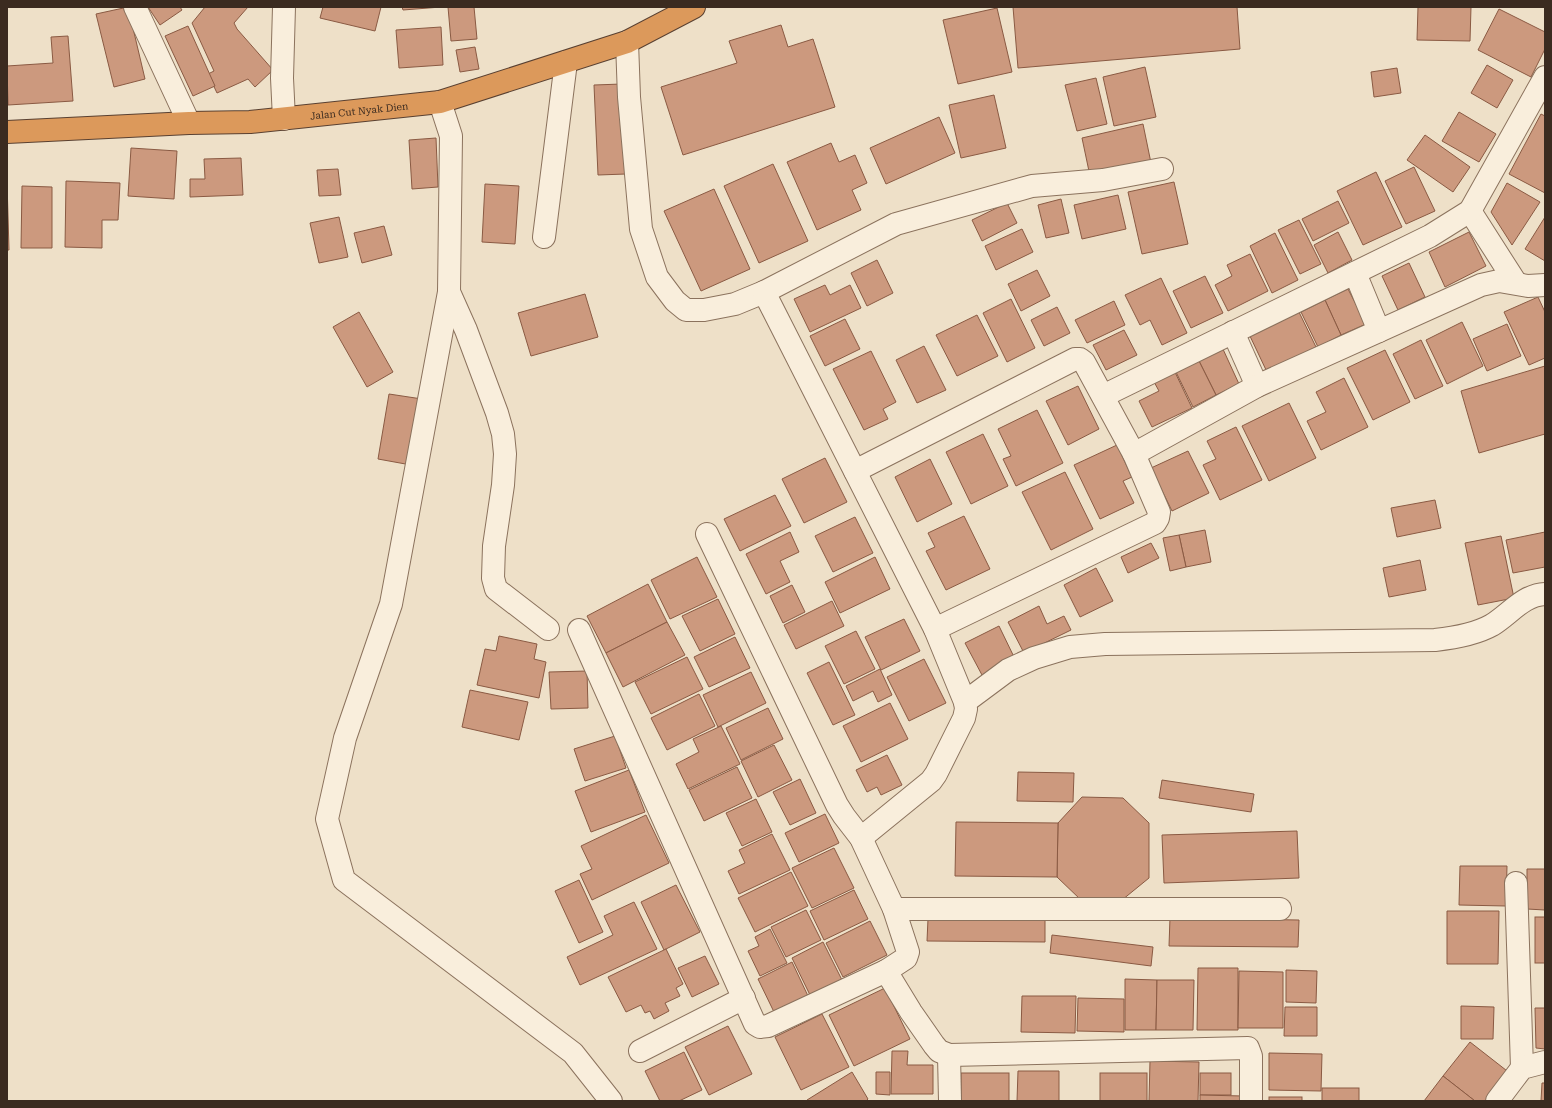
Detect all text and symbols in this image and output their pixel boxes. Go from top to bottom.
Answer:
street label: Jalan Cut Nyak Dien [309,100,409,121]

